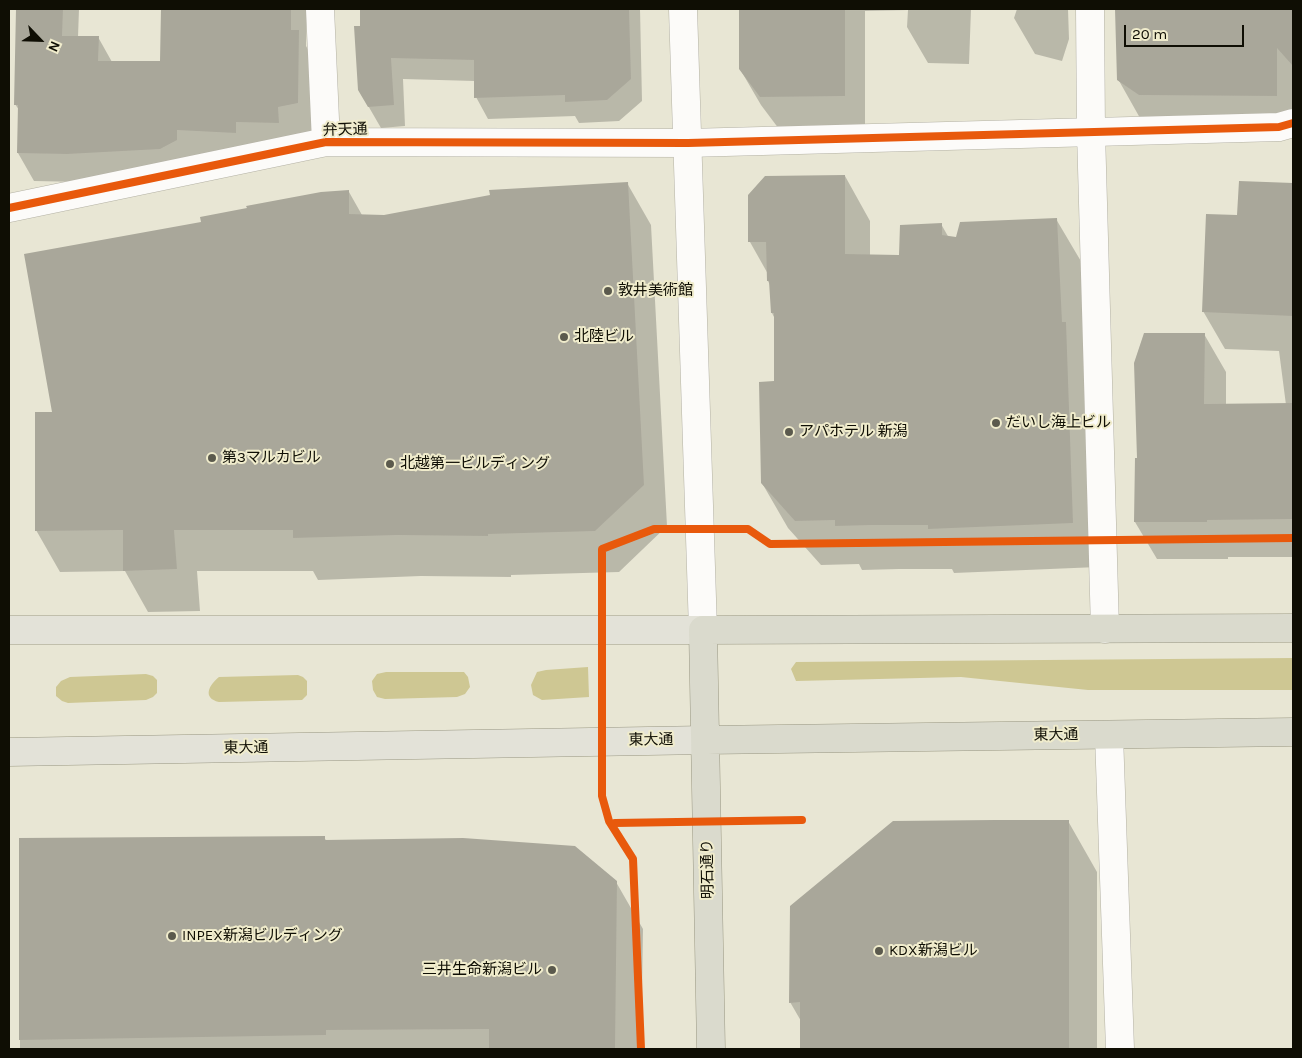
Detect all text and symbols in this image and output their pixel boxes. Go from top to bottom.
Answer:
north arrow [15,15,65,65]
scale bar [1127,15,1247,47]
text: 20 m [1132,25,1167,43]
text: N [44,38,64,54]
street label: 弁天通 [322,120,368,140]
place label: 敦井美術館 [618,282,693,300]
marker: 敦井美術館 [602,285,614,297]
place label: 北陸ビル [574,328,634,346]
marker: 北陸ビル [558,331,570,343]
place label: だいし海上ビル [1006,414,1111,432]
marker: だいし海上ビル [990,417,1002,429]
place label: アパホテル 新潟 [799,423,908,441]
marker: アパホテル 新潟 [783,426,795,438]
place label: 第3マルカビル [222,449,321,467]
marker: 第3マルカビル [206,452,218,464]
place label: 北越第一ビルディング [400,455,550,473]
marker: 北越第一ビルディング [384,458,396,470]
street label: 東大通 [1033,726,1079,744]
street label: 東大通 [628,731,674,749]
street label: 東大通 [223,739,269,757]
street label: 明石通り [698,839,718,899]
place label: INPEX新潟ビルディング [182,927,343,945]
marker: INPEX新潟ビルディング [166,930,178,942]
place label: KDX新潟ビル [889,942,978,960]
marker: KDX新潟ビル [873,945,885,957]
place label: 三井生命新潟ビル [422,961,542,979]
marker: 三井生命新潟ビル [546,964,558,976]

